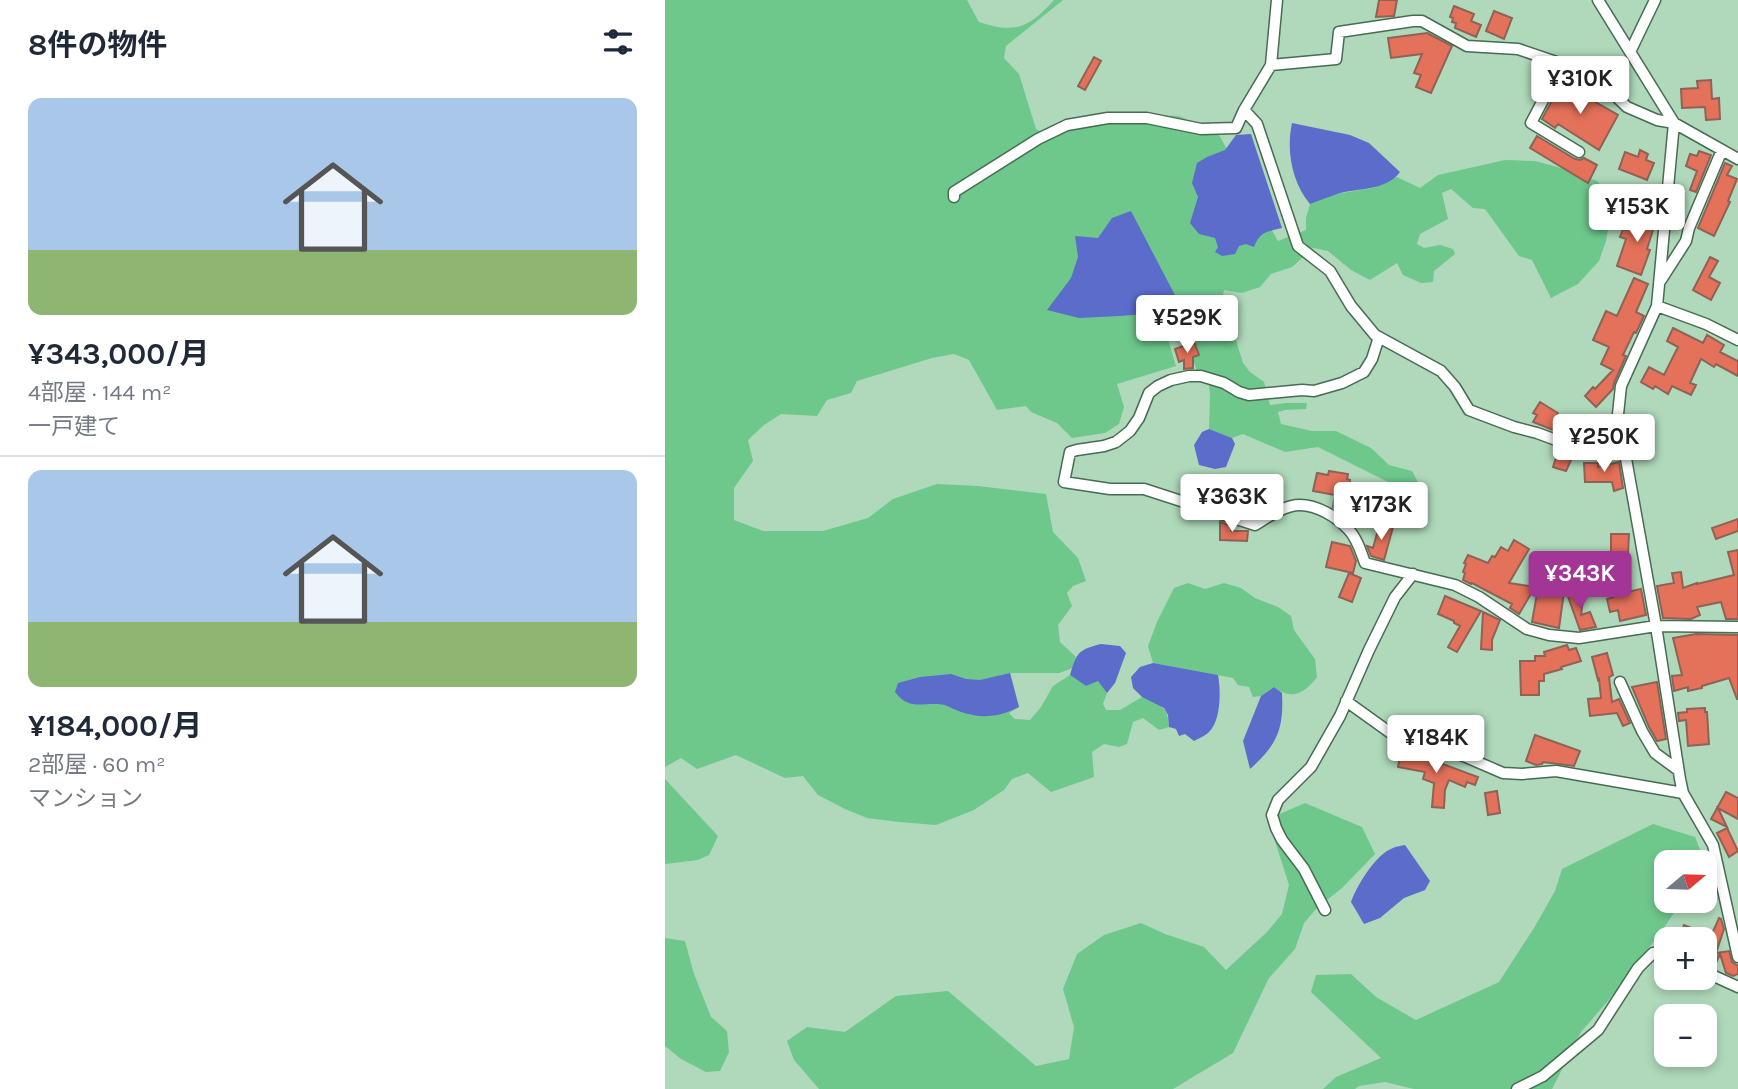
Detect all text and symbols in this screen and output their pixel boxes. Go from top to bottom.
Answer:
icon: filters [599,23,637,61]
text: 8件の物件 [28,27,167,63]
pin: ¥310K [1531,57,1629,116]
text: ¥310K [1547,65,1613,92]
icon: home [270,144,396,270]
pin: ¥153K [1588,184,1686,244]
text: ¥153K [1605,193,1669,220]
pin: ¥529K [1138,296,1236,355]
text: ¥529K [1152,304,1222,331]
text: ¥343,000/月 [28,336,209,372]
text: 4部屋 · 144 m² [28,379,171,406]
text: 一戸建て [28,413,120,440]
pin: ¥250K [1555,414,1653,474]
text: ¥250K [1569,423,1639,450]
pin: ¥363K [1183,475,1281,534]
pin: ¥173K [1332,482,1430,542]
text: ¥363K [1196,483,1268,510]
text: ¥173K [1350,491,1412,518]
icon: home [270,516,396,642]
pin: ¥343K [1531,552,1629,611]
text: ¥343K [1545,560,1615,587]
text: ¥184,000/月 [28,708,202,744]
pin: ¥184K [1387,716,1485,775]
text: ¥184K [1403,724,1469,751]
text: 2部屋 · 60 m² [28,751,165,778]
text: マンション [28,785,143,812]
north arrow [1654,850,1717,914]
map controls [1654,850,1717,1067]
button: + [1654,927,1717,990]
button: − [1654,1004,1717,1067]

